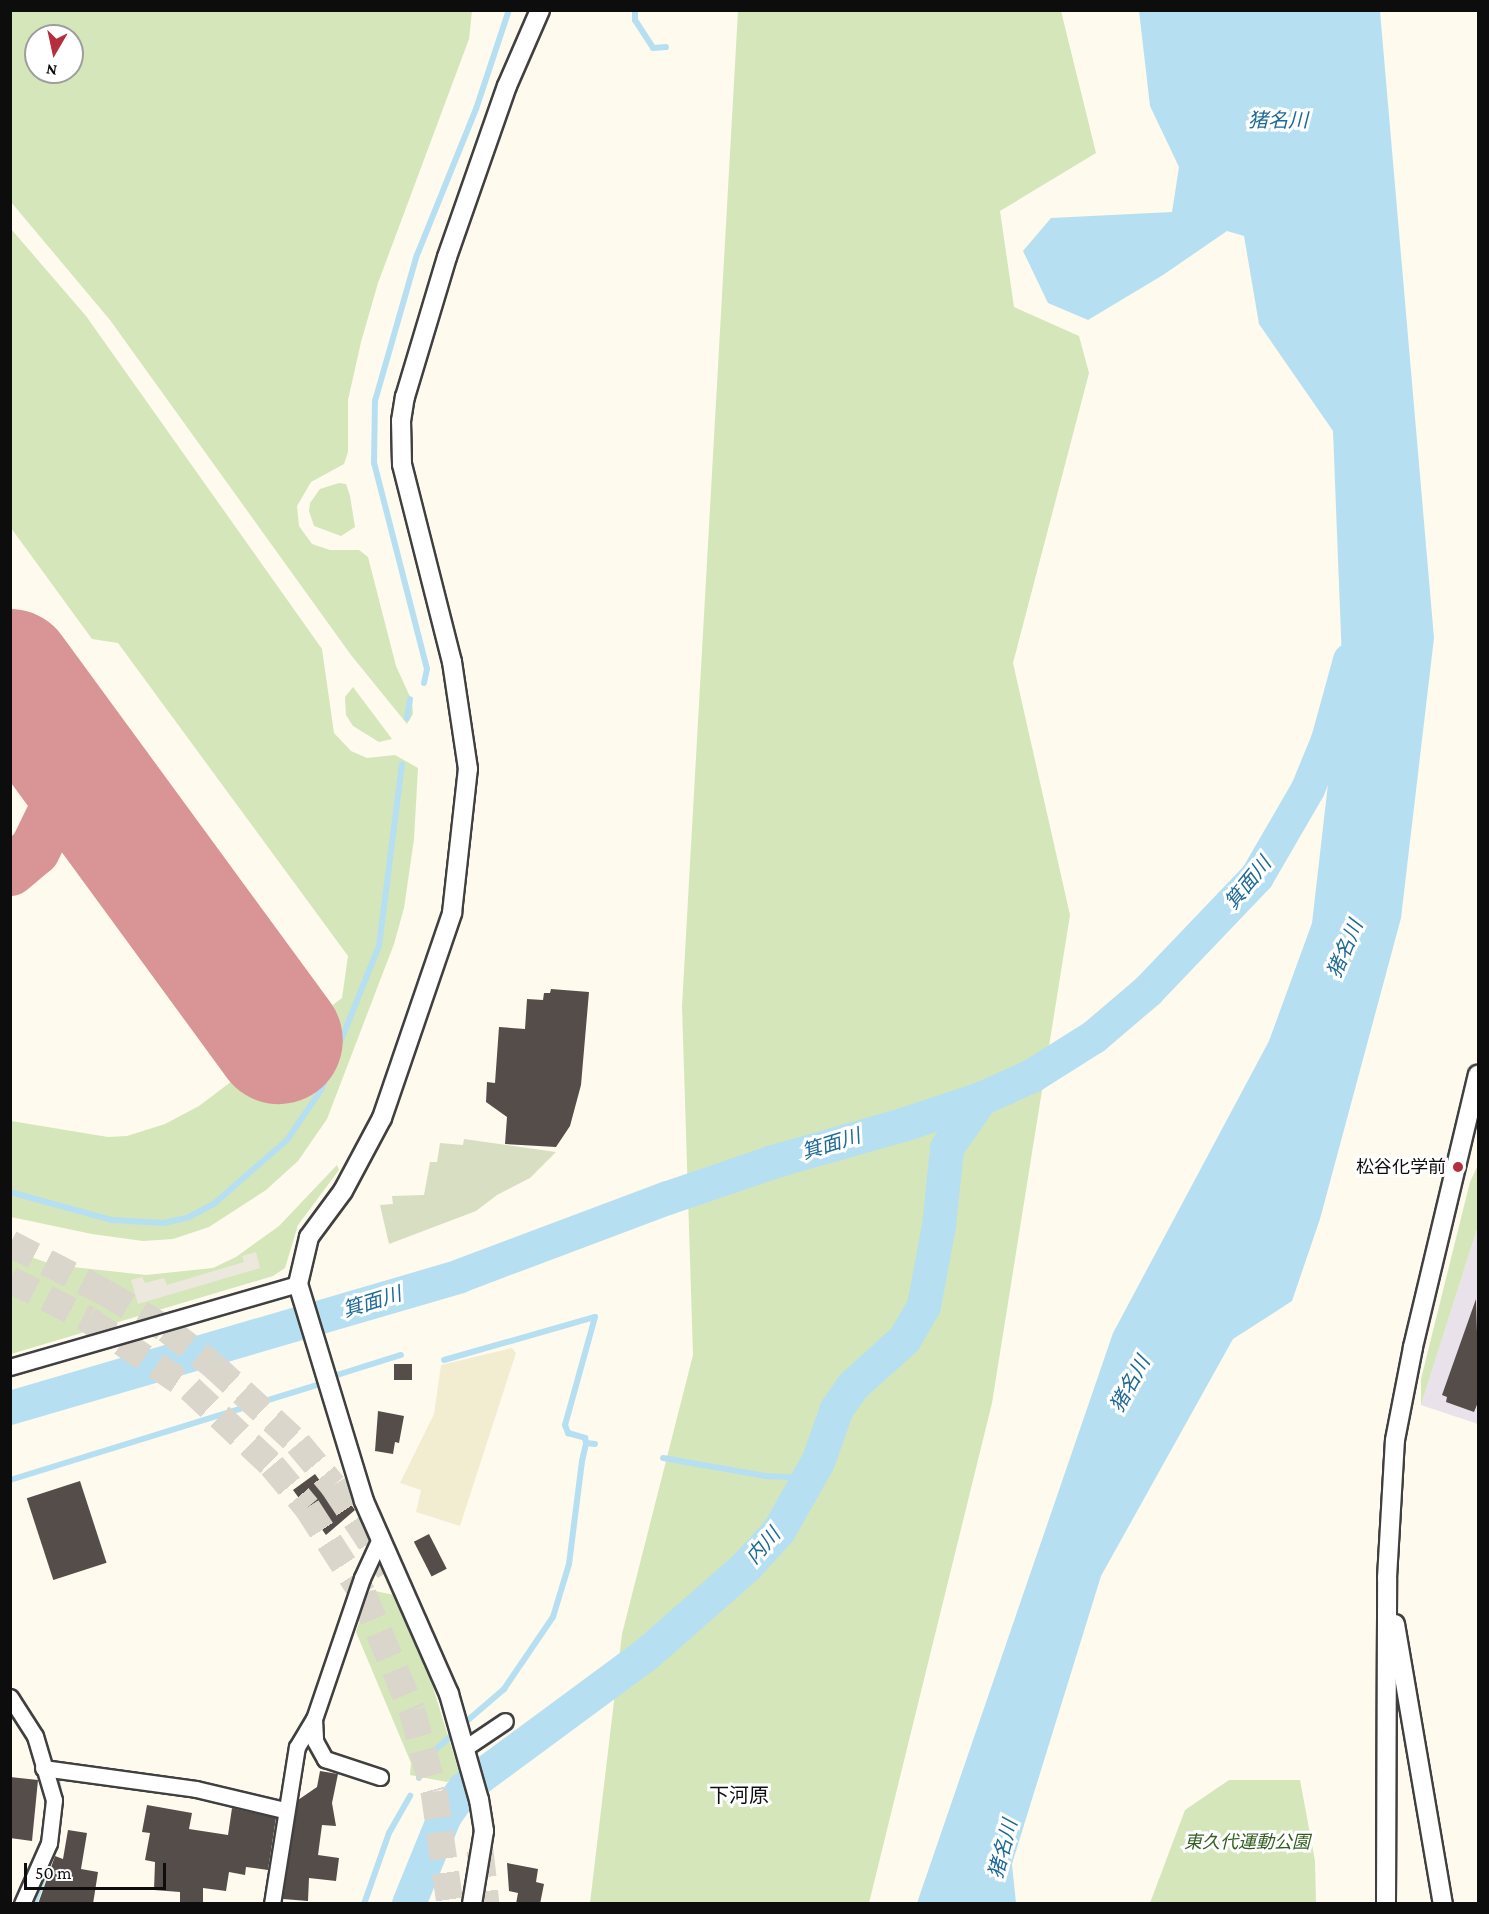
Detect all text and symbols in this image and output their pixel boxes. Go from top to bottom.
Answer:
north arrow [24,24,84,84]
text: N [45,61,58,80]
water label: 猪名川 [1248,108,1308,132]
water label: 箕面川 [1220,852,1276,914]
water label: 猪名川 [1322,917,1368,981]
water label: 箕面川 [799,1124,863,1164]
place label: 松谷化学前 [1356,1156,1446,1178]
marker: 松谷化学前 [1451,1160,1465,1174]
water label: 箕面川 [340,1282,404,1322]
water label: 猪名川 [1105,1352,1155,1416]
water label: 内川 [741,1523,785,1569]
district label: 下河原 [709,1783,769,1807]
water label: 猪名川 [984,1817,1022,1881]
park label: 東久代運動公園 [1184,1831,1310,1853]
scale bar [27,1851,170,1889]
text: 50 m [35,1863,72,1883]

